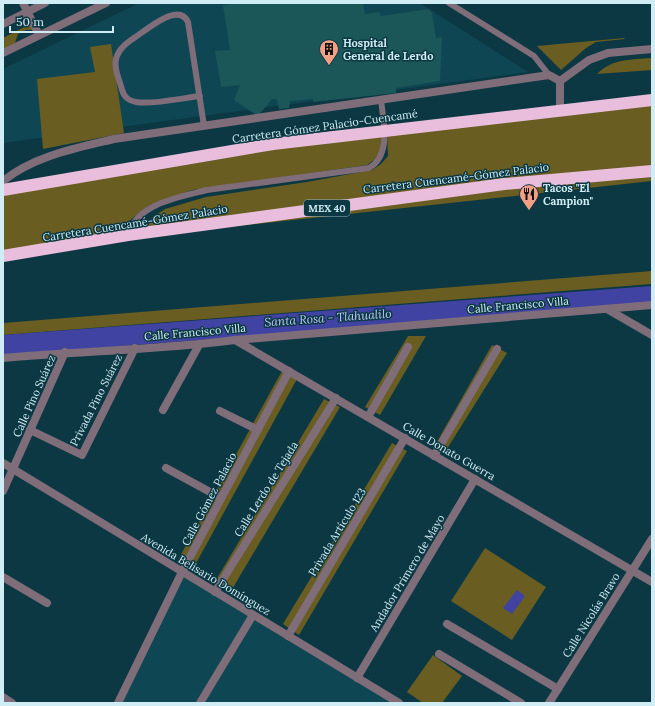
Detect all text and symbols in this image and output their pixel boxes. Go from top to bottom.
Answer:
scale bar [10,8,113,34]
text: 50 m [16,14,44,29]
place label: Hospital General de Lerdo [343,36,433,63]
building icon: Hospital General de Lerdo [318,38,340,66]
street label: Carretera Gómez Palacio-Cuencamé [231,106,419,146]
street label: Carretera Cuencamé-Gómez Palacio [362,160,550,196]
place label: Tacos "El Campion" [543,181,594,208]
restaurant icon: Tacos "El Campion" [518,183,540,211]
road number: MEX 40 [304,200,350,216]
street label: Carretera Cuencamé-Gómez Palacio [41,201,229,245]
street label: Calle Francisco Villa [467,294,570,316]
water label: Santa Rosa - Tlahualilo [264,306,392,329]
street label: Calle Francisco Villa [144,321,247,343]
street label: Privada Pino Suárez [67,351,125,448]
street label: Calle Pino Suárez [10,352,59,439]
street label: Calle Donato Guerra [400,419,498,483]
street label: Calle Lerdo de Tejada [231,438,301,539]
street label: Calle Gómez Palacio [178,450,240,548]
street label: Privada Artículo 123 [305,485,369,579]
street label: Andador Primero de Mayo [366,512,448,635]
street label: Avenida Belisario Domínguez [138,529,274,618]
street label: Calle Nicolás Bravo [559,570,623,660]

